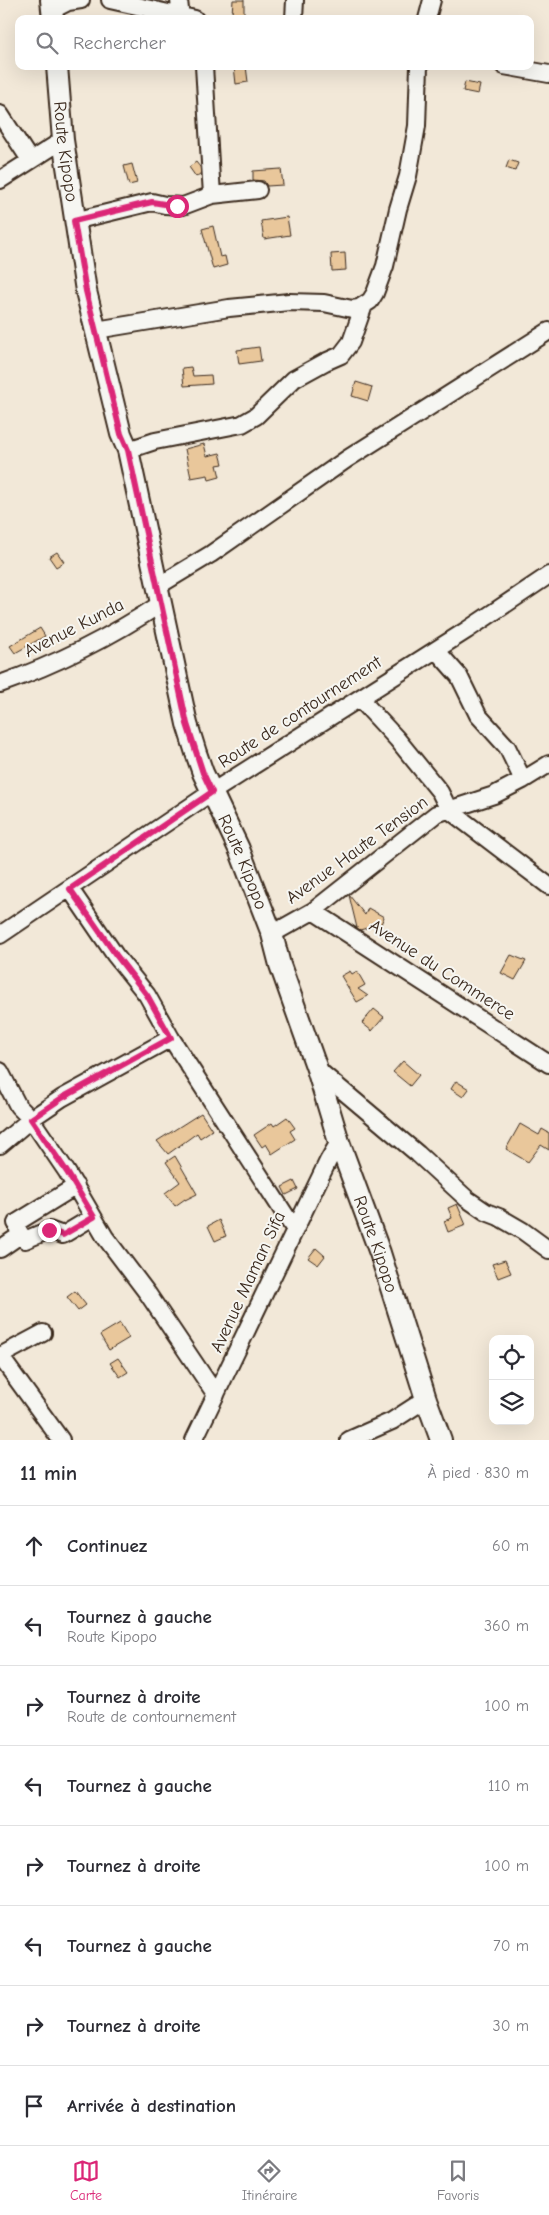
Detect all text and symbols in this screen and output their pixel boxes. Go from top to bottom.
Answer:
search box [15,15,534,70]
icon: search [33,29,61,57]
text: Rechercher [73,32,166,54]
street label: Route Kipopo [49,100,83,203]
route start [166,195,189,218]
street label: Avenue Kunda [21,594,127,662]
street label: Route de contournement [215,651,386,773]
street label: Avenue Haute Tension [282,792,432,908]
street label: Route Kipopo [214,811,272,913]
street label: Avenue du Commerce [365,915,519,1025]
street label: Route Kipopo [349,1193,402,1295]
street label: Avenue Maman Sifa [206,1208,290,1356]
route end [38,1219,61,1242]
map controls [489,1335,534,1425]
button: locate [489,1335,534,1380]
button: layers [489,1380,534,1425]
text: 11 min [20,1461,77,1485]
text: À pied · 830 m [428,1464,529,1482]
icon: ahead [20,1532,48,1560]
text: Continuez [67,1535,147,1557]
text: 60 m [492,1537,529,1555]
text: Tournez à gauche [67,1606,212,1628]
icon: left [20,1612,48,1640]
text: 360 m [484,1617,529,1635]
text: Route Kipopo [67,1628,157,1646]
text: Tournez à droite [67,1686,201,1708]
icon: right [20,1692,48,1720]
text: 100 m [485,1697,529,1715]
text: Route de contournement [67,1708,236,1726]
icon: left [20,1772,48,1800]
text: Tournez à gauche [67,1775,212,1797]
text: 110 m [488,1777,529,1795]
icon: right [20,1852,48,1880]
text: Tournez à droite [67,1855,201,1877]
text: 100 m [485,1857,529,1875]
icon: left [20,1932,48,1960]
text: Tournez à gauche [67,1935,212,1957]
text: 70 m [493,1937,529,1955]
icon: right [20,2012,48,2040]
text: Tournez à droite [67,2015,201,2037]
text: 30 m [493,2017,529,2035]
icon: arrive [20,2092,48,2120]
text: Arrivée à destination [67,2095,236,2117]
tab: Carte [70,2157,102,2204]
tab: Itinéraire [242,2157,297,2204]
tab: Favoris [437,2157,479,2204]

